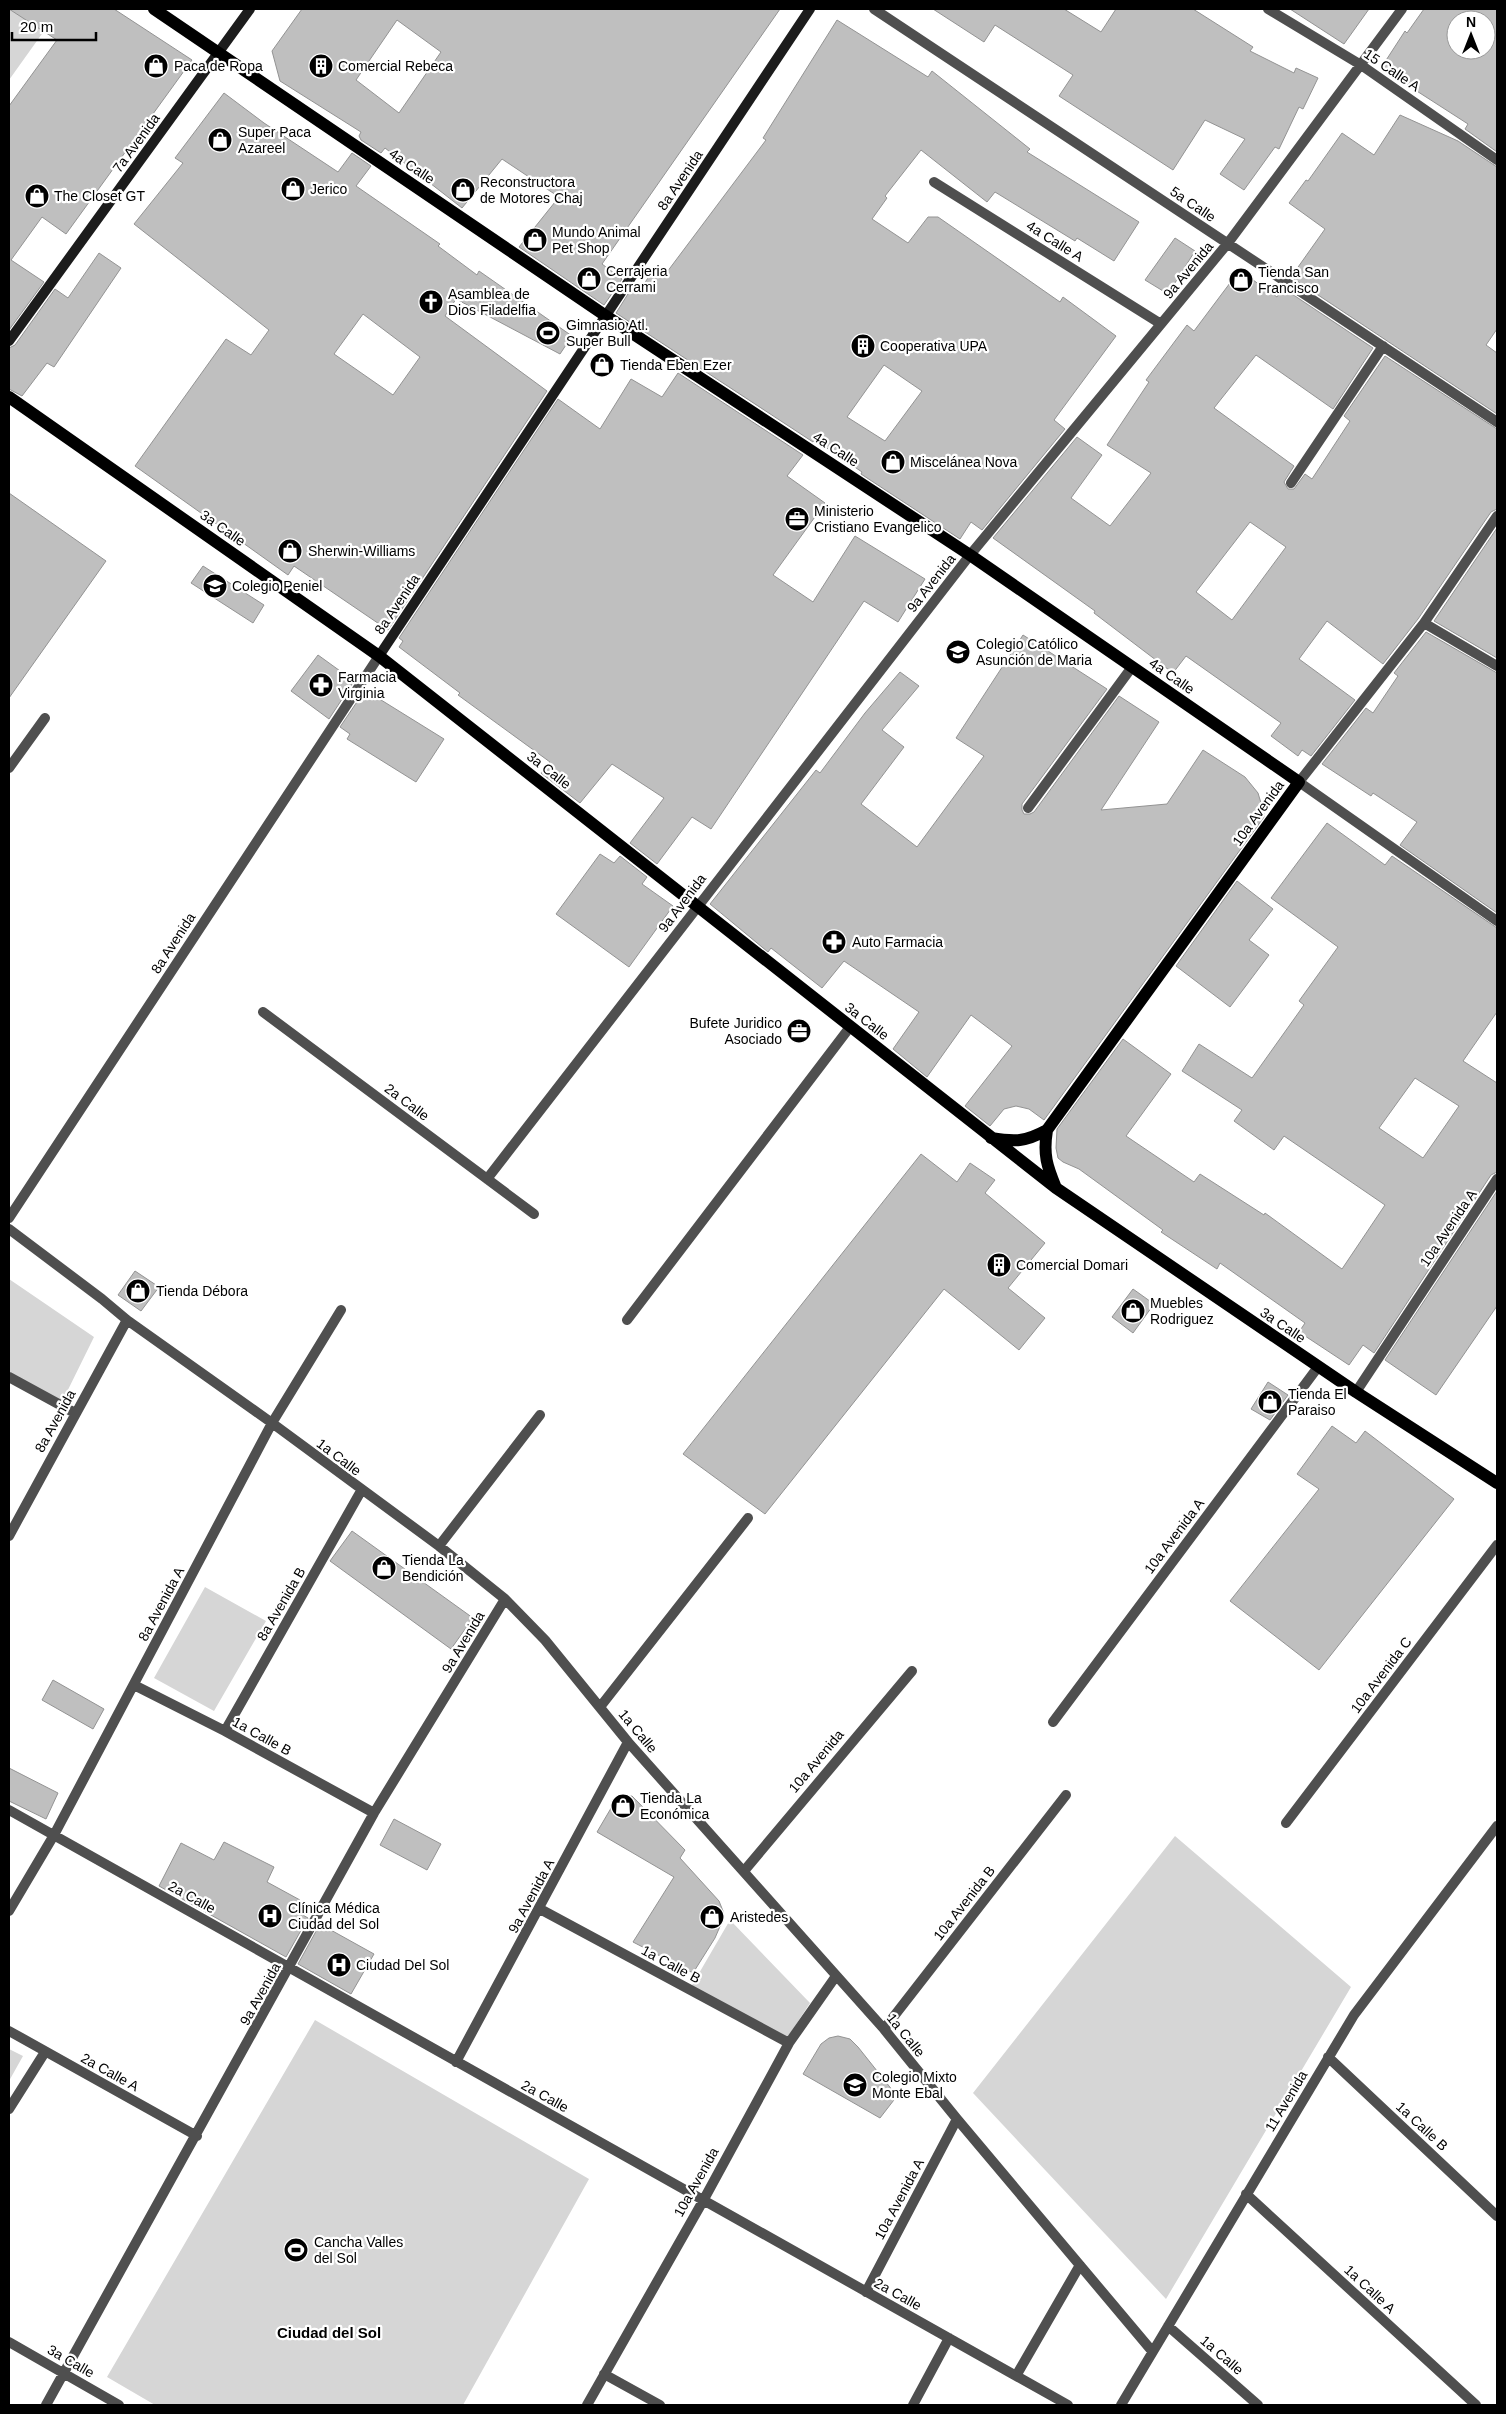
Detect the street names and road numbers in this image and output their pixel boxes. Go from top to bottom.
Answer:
street label: 15 Calle A [1361,46,1423,95]
street label: 7a Avenida [109,110,163,176]
street label: 4a Calle [386,145,438,187]
street label: 8a Avenida [654,147,706,213]
street label: 5a Calle [1167,183,1219,225]
street label: 4a Calle A [1024,217,1087,265]
street label: 9a Avenida [1160,238,1216,302]
street label: 4a Calle [810,428,862,470]
street label: 3a Calle [197,507,249,549]
street label: 9a Avenida [903,551,959,615]
street label: 8a Avenida [371,571,423,637]
street label: 4a Calle [1146,655,1198,697]
street label: 3a Calle [524,748,574,792]
street label: 10a Avenida [1229,777,1287,849]
street label: 9a Avenida [655,870,709,935]
street label: 8a Avenida [147,910,199,976]
street label: 3a Calle [842,999,892,1043]
street label: 2a Calle [382,1080,432,1124]
street label: 10a Avenida A [1416,1186,1480,1269]
street label: 3a Calle [1257,1304,1309,1346]
street label: 8a Avenida [31,1387,79,1455]
street label: 1a Calle [314,1435,364,1479]
street label: 10a Avenida A [1141,1495,1208,1576]
street label: 8a Avenida A [135,1564,188,1644]
street label: 8a Avenida B [254,1564,308,1644]
street label: 9a Avenida [438,1608,488,1676]
street label: 10a Avenida C [1347,1634,1415,1716]
street label: 1a Calle [615,1706,661,1756]
street label: 1a Calle B [230,1713,294,1759]
street label: 10a Avenida [785,1726,847,1796]
street label: 9a Avenida A [505,1856,558,1936]
street label: 10a Avenida B [930,1863,998,1943]
street label: 2a Calle [166,1878,219,1917]
street label: 1a Calle B [639,1942,703,1986]
street label: 9a Avenida [236,1960,284,2028]
street label: 1a Calle [884,2010,929,2060]
street label: 2a Calle A [78,2050,142,2095]
street label: 11 Avenida [1262,2068,1310,2134]
street label: 2a Calle [519,2077,572,2116]
street label: 1a Calle B [1393,2098,1451,2154]
street label: 10a Avenida [670,2144,722,2219]
street label: 10a Avenida A [871,2155,927,2242]
street label: 1a Calle A [1341,2261,1399,2317]
street label: 2a Calle [872,2275,925,2314]
street label: 1a Calle [1197,2332,1247,2378]
street label: 3a Calle [45,2341,97,2381]

